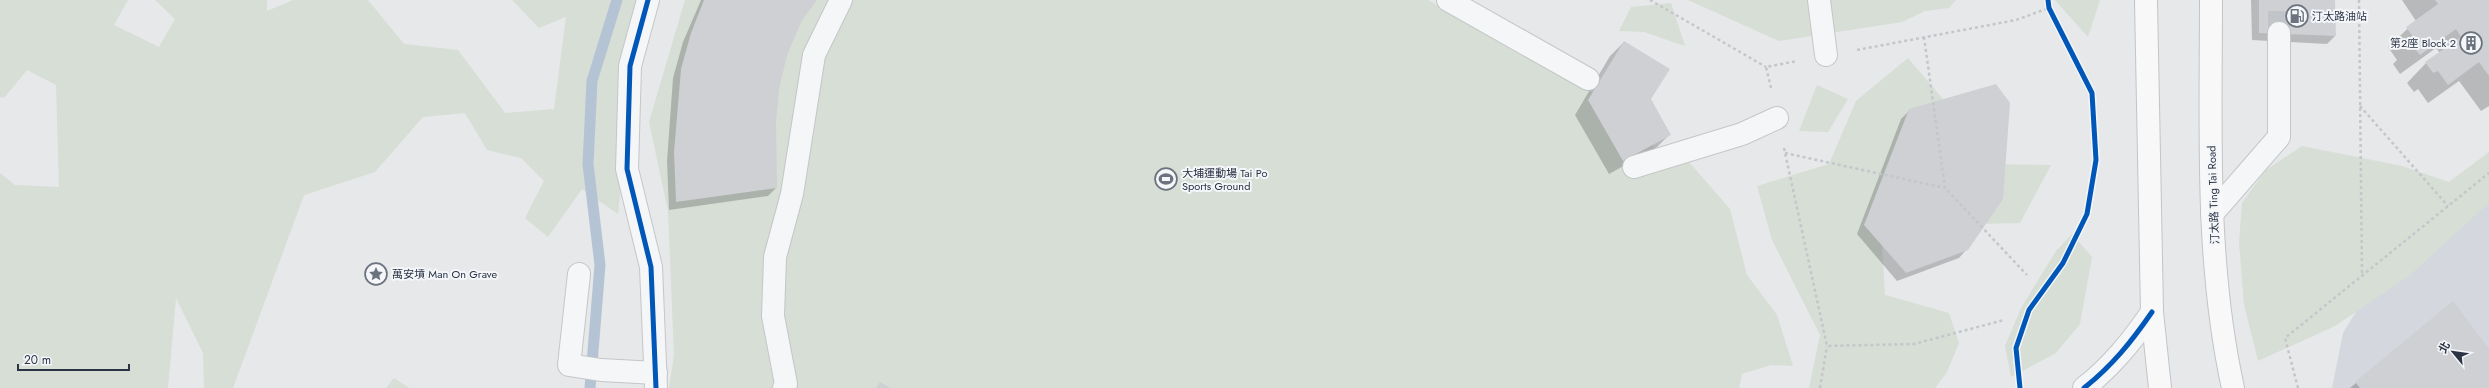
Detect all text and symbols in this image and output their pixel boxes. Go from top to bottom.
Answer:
fuel station icon: 汀太路油站 [2284,3,2310,29]
place label: 汀太路油站 [2312,8,2367,24]
building icon: 第2座 Block 2 [2458,30,2484,56]
place label: 第2座 Block 2 [2390,35,2456,51]
street label: 汀太路 Ting Tai Road [2203,145,2223,245]
place label: 大埔運動場 Tai Po Sports Ground [1182,165,1267,194]
sports icon: 大埔運動場 Tai Po Sports Ground [1153,166,1179,192]
place icon: 萬安墳 Man On Grave [363,261,389,287]
place label: 萬安墳 Man On Grave [392,266,498,282]
north arrow [2433,332,2473,372]
text: 北 [2435,338,2454,356]
scale bar [18,346,129,372]
text: 20 m [24,351,51,369]

